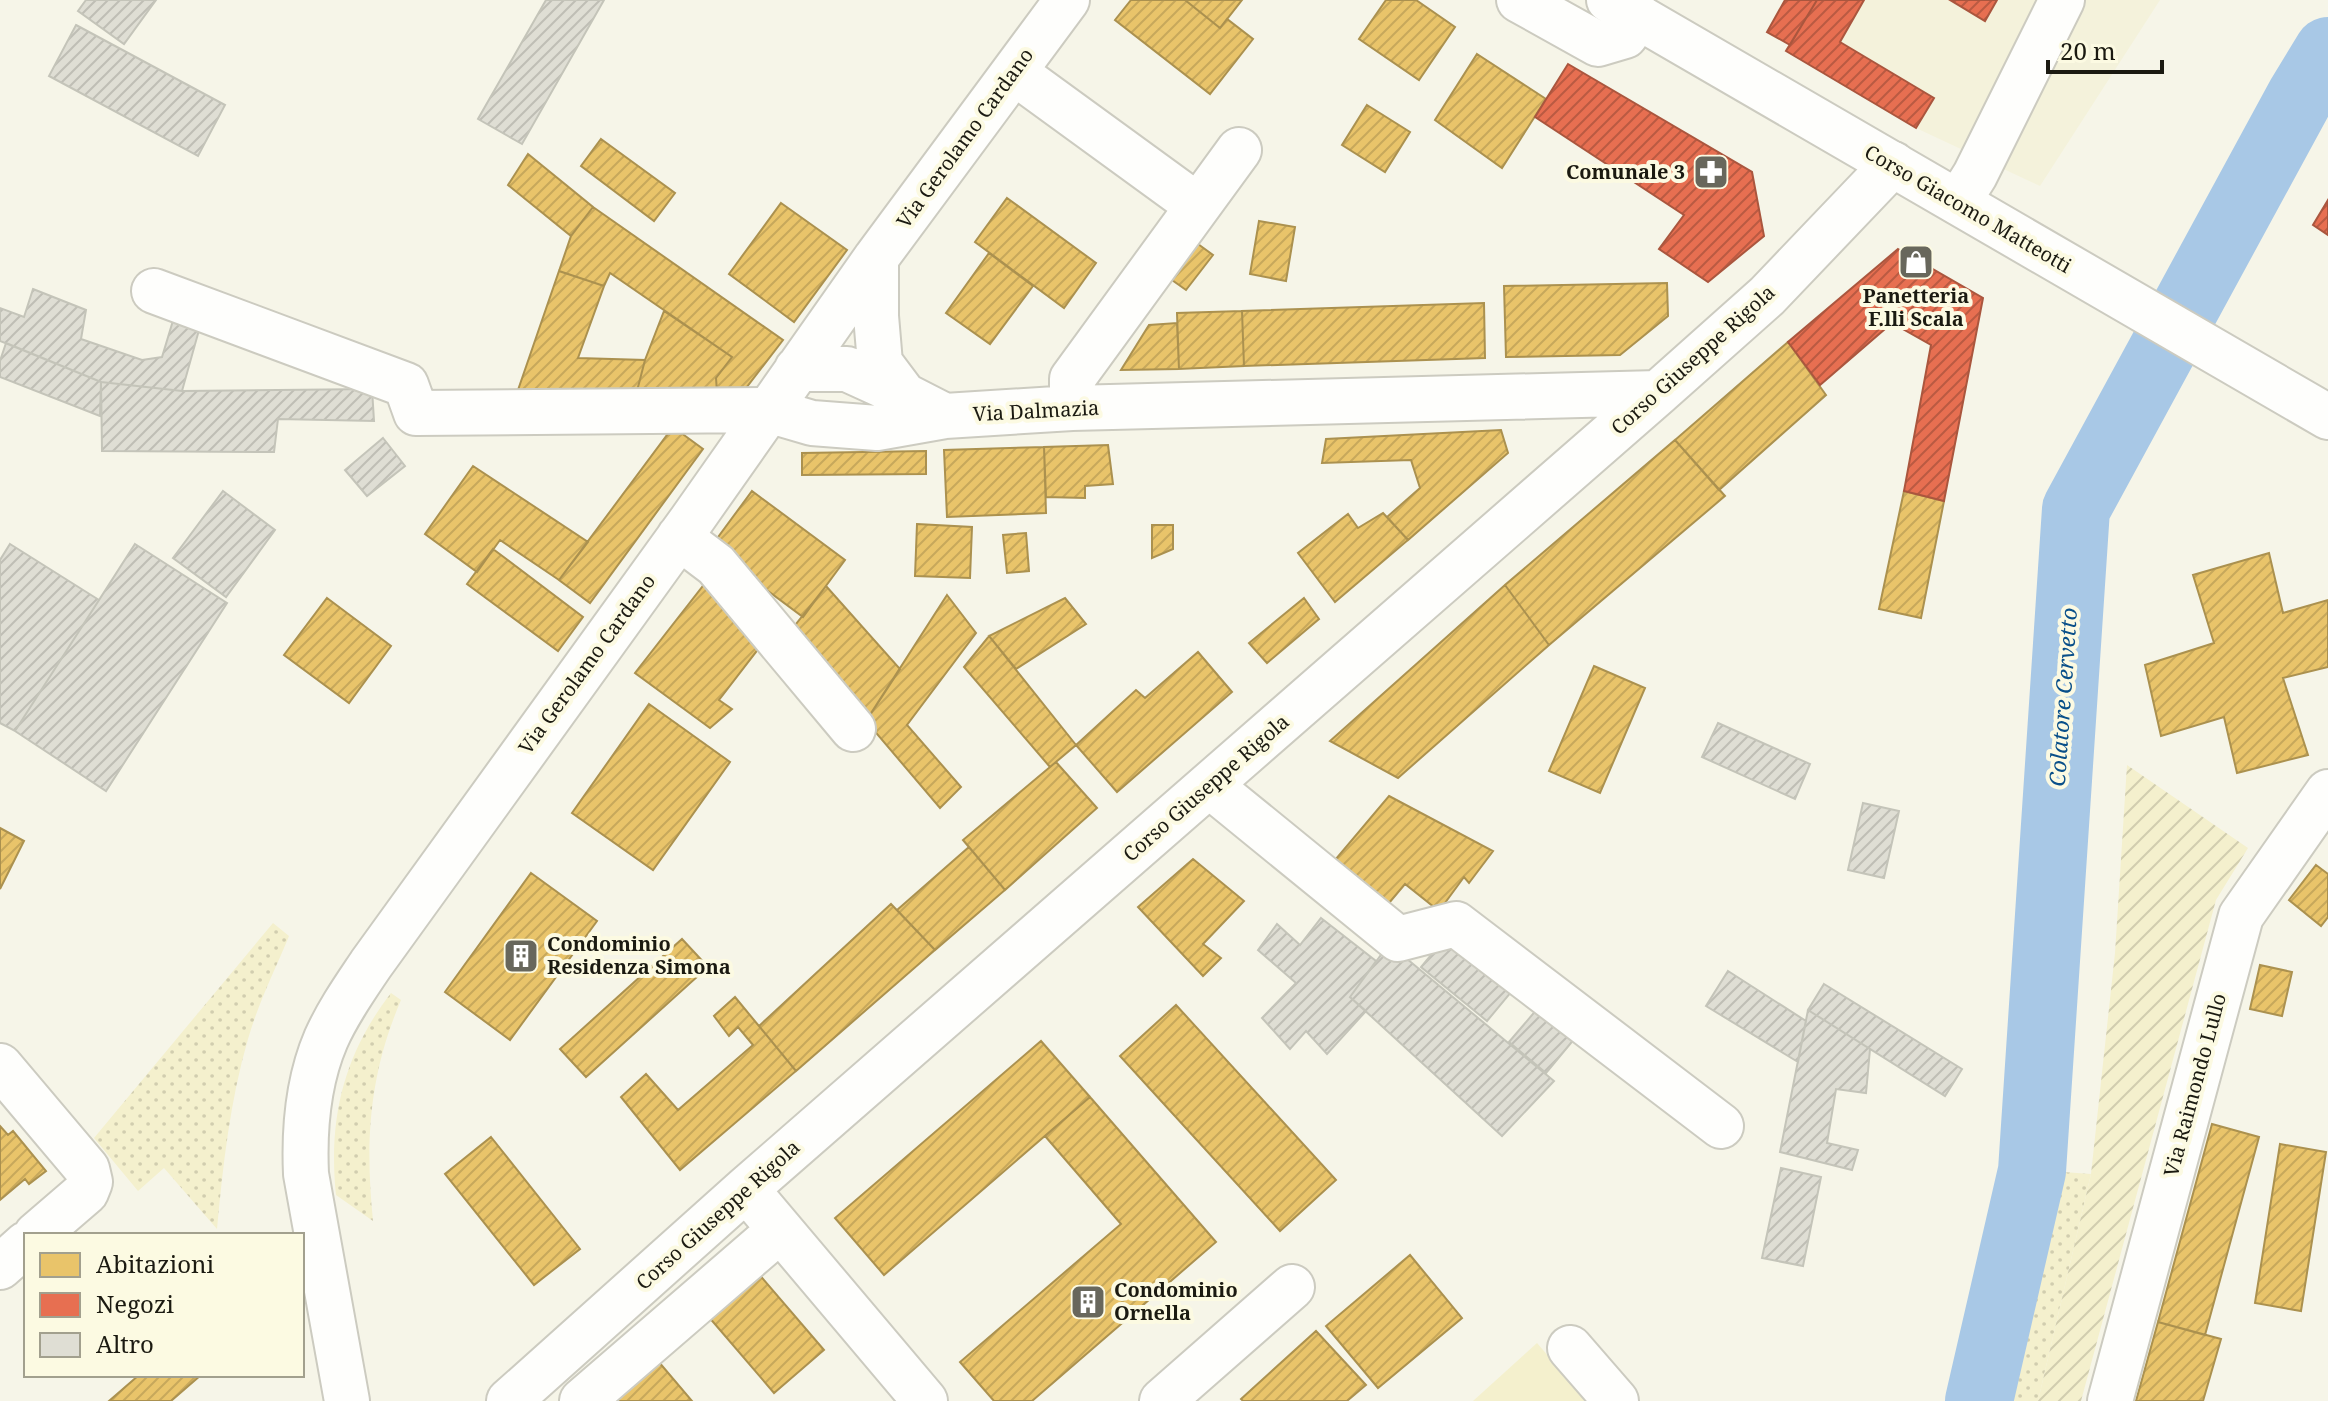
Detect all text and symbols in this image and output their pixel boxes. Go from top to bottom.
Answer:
scale bar [2048,24,2162,74]
text: 20 m [2060,34,2116,67]
street label: Via Gerolamo Cardano [890,42,1039,233]
street label: Corso Giacomo Matteotti [1860,138,2077,279]
pharmacy icon: Comunale 3 [1692,153,1730,191]
place label: Comunale 3 [1566,158,1685,185]
shop icon: Panetteria F.lli Scala [1897,243,1935,281]
street label: Corso Giuseppe Rigola [1605,279,1780,441]
place label: Panetteria F.lli Scala [1863,282,1969,332]
street label: Via Dalmazia [972,394,1100,427]
street label: Via Gerolamo Cardano [512,568,661,759]
water label: Colatore Cervetto [2041,606,2083,787]
street label: Corso Giuseppe Rigola [1117,708,1294,867]
place label: Condominio Residenza Simona [547,930,731,980]
building icon: Condominio Residenza Simona [502,937,540,975]
street label: Via Raimondo Lullo [2157,990,2232,1179]
street label: Corso Giuseppe Rigola [630,1134,805,1296]
legend [24,1233,304,1377]
text: Abitazioni [96,1247,215,1280]
place label: Condominio Ornella [1114,1276,1238,1326]
building icon: Condominio Ornella [1069,1283,1107,1321]
text: Negozi [96,1287,174,1320]
text: Altro [96,1327,154,1360]

